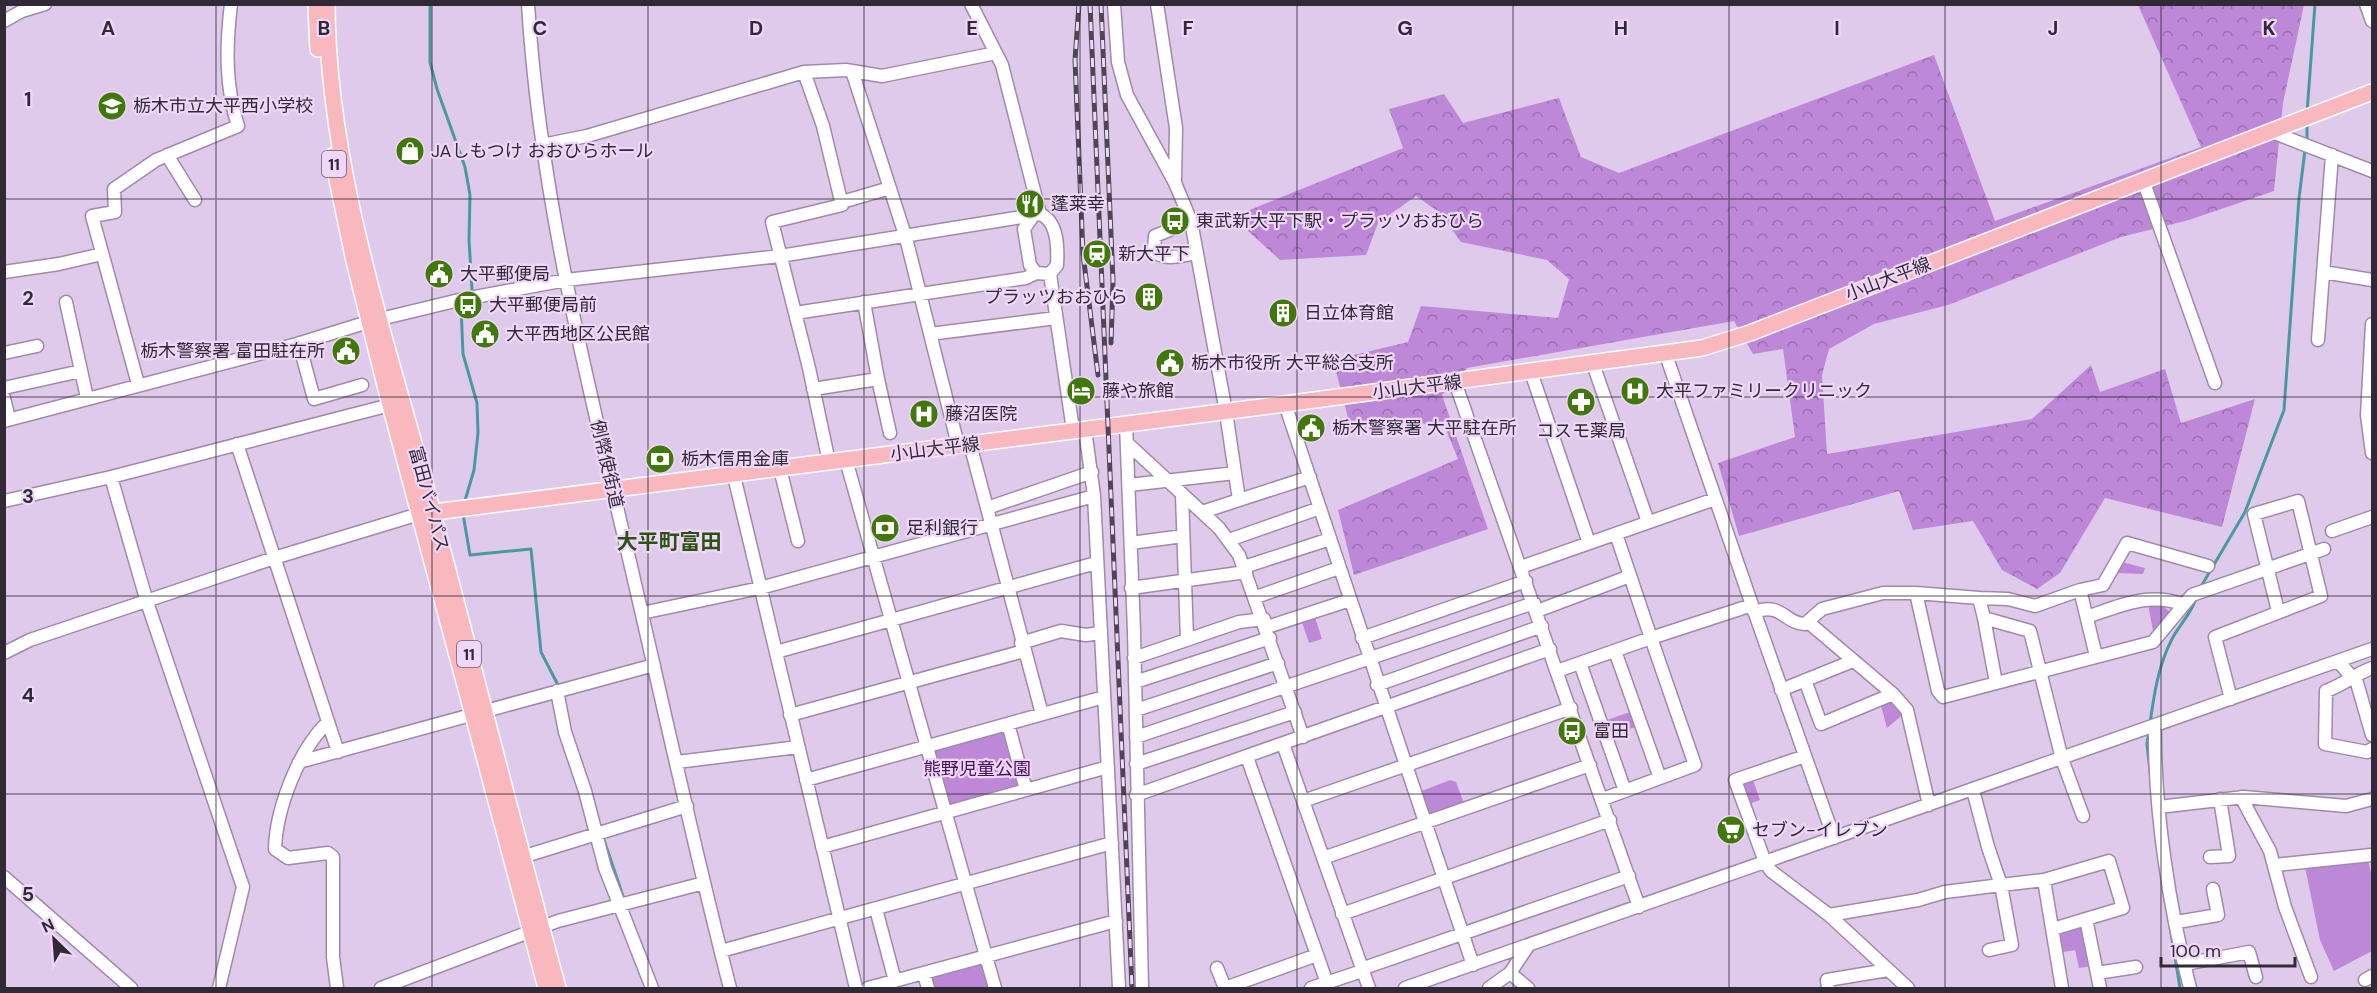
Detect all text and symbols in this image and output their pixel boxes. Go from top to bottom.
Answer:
text: A [101,15,115,41]
text: B [318,15,330,41]
text: C [533,15,547,41]
text: D [749,15,763,41]
text: E [966,15,978,41]
text: F [1182,15,1194,41]
text: G [1397,15,1413,41]
text: H [1614,15,1628,41]
text: I [1834,15,1840,41]
text: J [2048,15,2058,41]
text: K [2262,15,2276,41]
text: 1 [24,86,32,112]
school or university icon: 栃木市立大平西小学校 [96,90,128,122]
place label: 栃木市立大平西小学校 [133,94,313,118]
shop icon: JAしもつけ おおひらホール [394,135,426,167]
place label: JAしもつけ おおひらホール [431,139,654,163]
road number: 11 [322,151,346,177]
restaurant icon: 蓬莱幸 [1014,188,1046,220]
place label: 蓬莱幸 [1051,192,1105,216]
bus stop icon: 東武新大平下駅・プラッツおおひら [1159,205,1191,237]
place label: 東武新大平下駅・プラッツおおひら [1196,209,1484,233]
station icon: 新大平下 [1081,238,1113,270]
place label: 新大平下 [1118,242,1190,266]
street label: 小山大平線 [1842,252,1934,306]
public building icon: 大平郵便局 [423,258,455,290]
place label: 大平郵便局 [460,262,550,286]
building icon: プラッツおおひら [1133,281,1165,313]
text: 2 [22,285,34,311]
place label: プラッツおおひら [984,285,1128,309]
bus stop icon: 大平郵便局前 [452,289,484,321]
place label: 大平郵便局前 [489,293,597,317]
building icon: 日立体育館 [1267,297,1299,329]
place label: 日立体育館 [1304,301,1394,325]
public building icon: 大平西地区公民館 [469,318,501,350]
place label: 大平西地区公民館 [506,322,650,346]
public building icon: 栃木警察署 富田駐在所 [330,335,362,367]
place label: 栃木警察署 富田駐在所 [140,339,325,363]
public building icon: 栃木市役所 大平総合支所 [1154,347,1186,379]
place label: 栃木市役所 大平総合支所 [1191,351,1394,375]
street label: 小山大平線 [1371,370,1463,404]
hotel icon: 藤や旅館 [1065,375,1097,407]
hospital icon: 大平ファミリークリニック [1619,375,1651,407]
place label: 藤や旅館 [1102,379,1174,403]
place label: 大平ファミリークリニック [1656,379,1872,403]
pharmacy icon: コスモ薬局 [1565,386,1597,418]
hospital icon: 藤沼医院 [908,398,940,430]
place label: 藤沼医院 [945,402,1017,426]
public building icon: 栃木警察署 大平駐在所 [1295,412,1327,444]
place label: 栃木警察署 大平駐在所 [1332,416,1517,440]
street label: 例幣使街道 [585,417,629,511]
place label: コスモ薬局 [1536,419,1626,443]
street label: 小山大平線 [889,432,981,466]
bank icon: 栃木信用金庫 [644,443,676,475]
street label: 富田バイパス [403,444,455,554]
place label: 栃木信用金庫 [681,447,789,471]
text: 3 [22,483,34,509]
bank icon: 足利銀行 [869,512,901,544]
place label: 足利銀行 [906,516,978,540]
district label: 大平町富田 [617,528,722,556]
road number: 11 [457,641,481,667]
text: 4 [22,682,35,708]
bus stop icon: 富田 [1556,715,1588,747]
place label: 富田 [1593,719,1629,743]
park label: 熊野児童公園 [923,757,1031,781]
supermarket icon: セブン-イレブン [1715,814,1747,846]
place label: セブン-イレブン [1752,818,1888,842]
text: 5 [22,881,34,907]
north arrow [24,909,84,969]
text: N [38,914,58,938]
scale bar [2161,930,2294,968]
text: 100 m [2170,939,2221,963]

